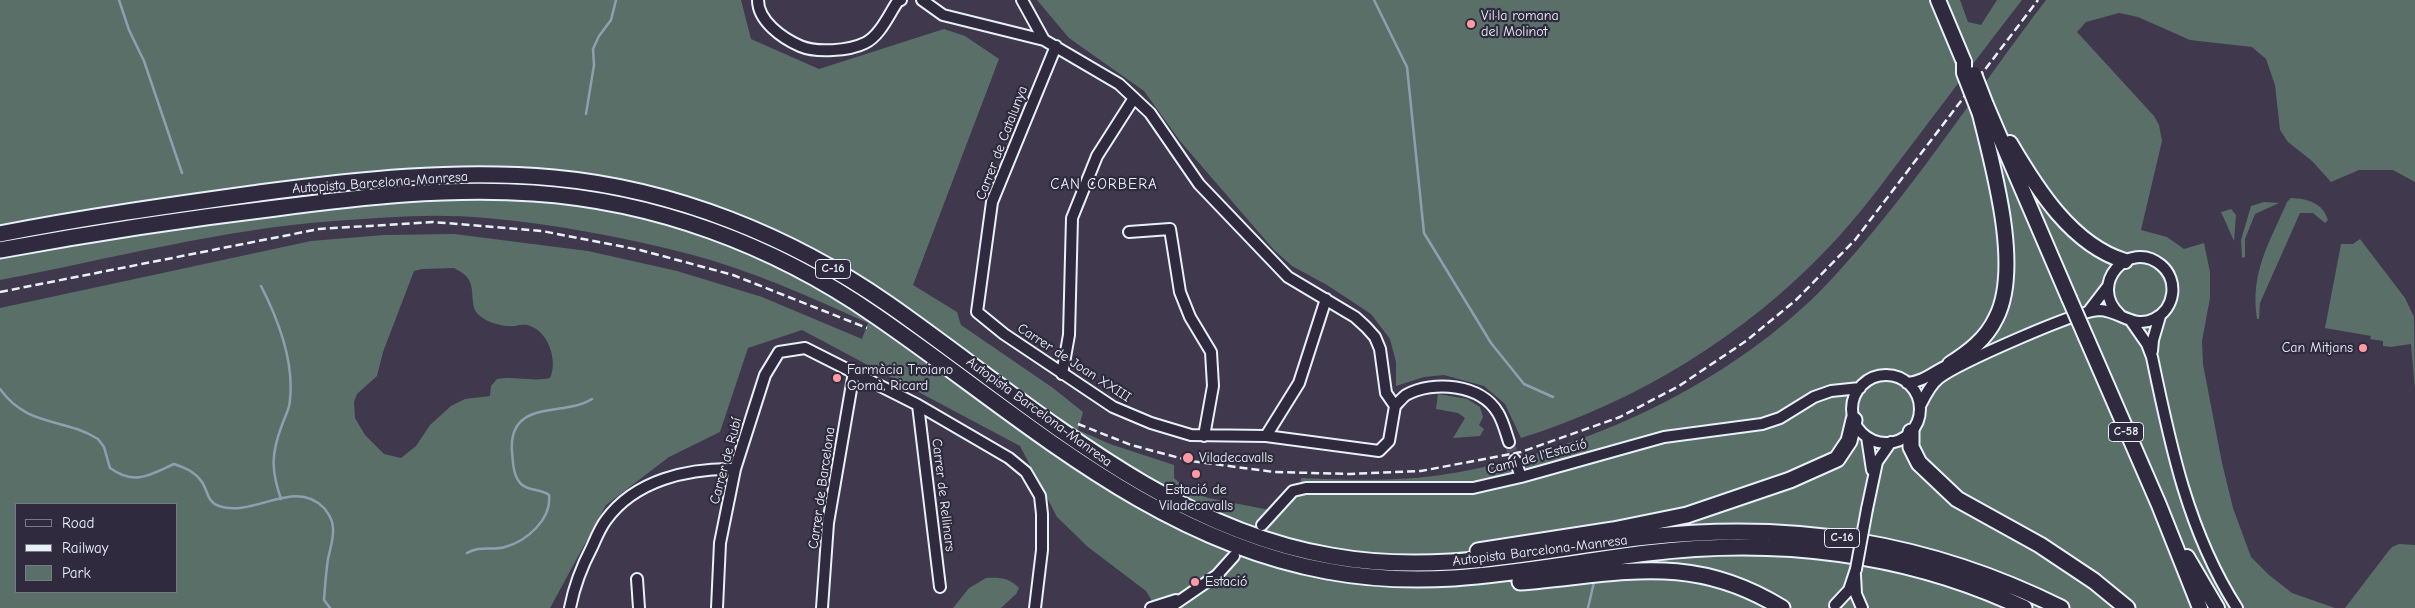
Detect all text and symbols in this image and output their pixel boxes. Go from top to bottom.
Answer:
place label: Vil·la romana del Molinot [1481,8,1559,40]
marker: Vil·la romana del Molinot [1465,18,1477,30]
street label: Carrer de Catalunya [972,84,1032,202]
street label: Autopista Barcelona-Manresa [292,168,468,198]
district label: CAN CORBERA [1049,176,1159,194]
road number: C-16 [816,260,850,278]
street label: Carrer de Joan XXIII [1014,320,1134,406]
place label: Can Mitjans [2282,340,2353,356]
marker: Can Mitjans [2357,342,2369,354]
street label: Autopista Barcelona-Manresa [963,353,1115,471]
place label: Farmàcia Troiano Gomà, Ricard [847,362,953,394]
marker: Farmàcia Troiano Gomà, Ricard [831,372,843,384]
street label: Carrer de Rubí [706,416,746,506]
road number: C-58 [2108,422,2144,442]
street label: Carrer de Barcelona [805,426,839,550]
street label: Camí de l'Estació [1485,436,1589,478]
street label: Carrer de Rellinars [928,437,958,553]
place label: Viladecavalls [1199,450,1273,466]
marker: Viladecavalls [1181,451,1195,465]
marker: Estació de Viladecavalls [1190,468,1202,480]
place label: Estació de Viladecavalls [1159,482,1233,514]
legend [15,503,178,593]
text: Road [62,514,94,532]
road number: C-16 [1824,528,1860,548]
street label: Autopista Barcelona-Manresa [1452,532,1628,570]
text: Railway [62,539,108,557]
text: Park [62,564,91,582]
place label: Estació [1205,574,1247,590]
marker: Estació [1189,576,1201,588]

